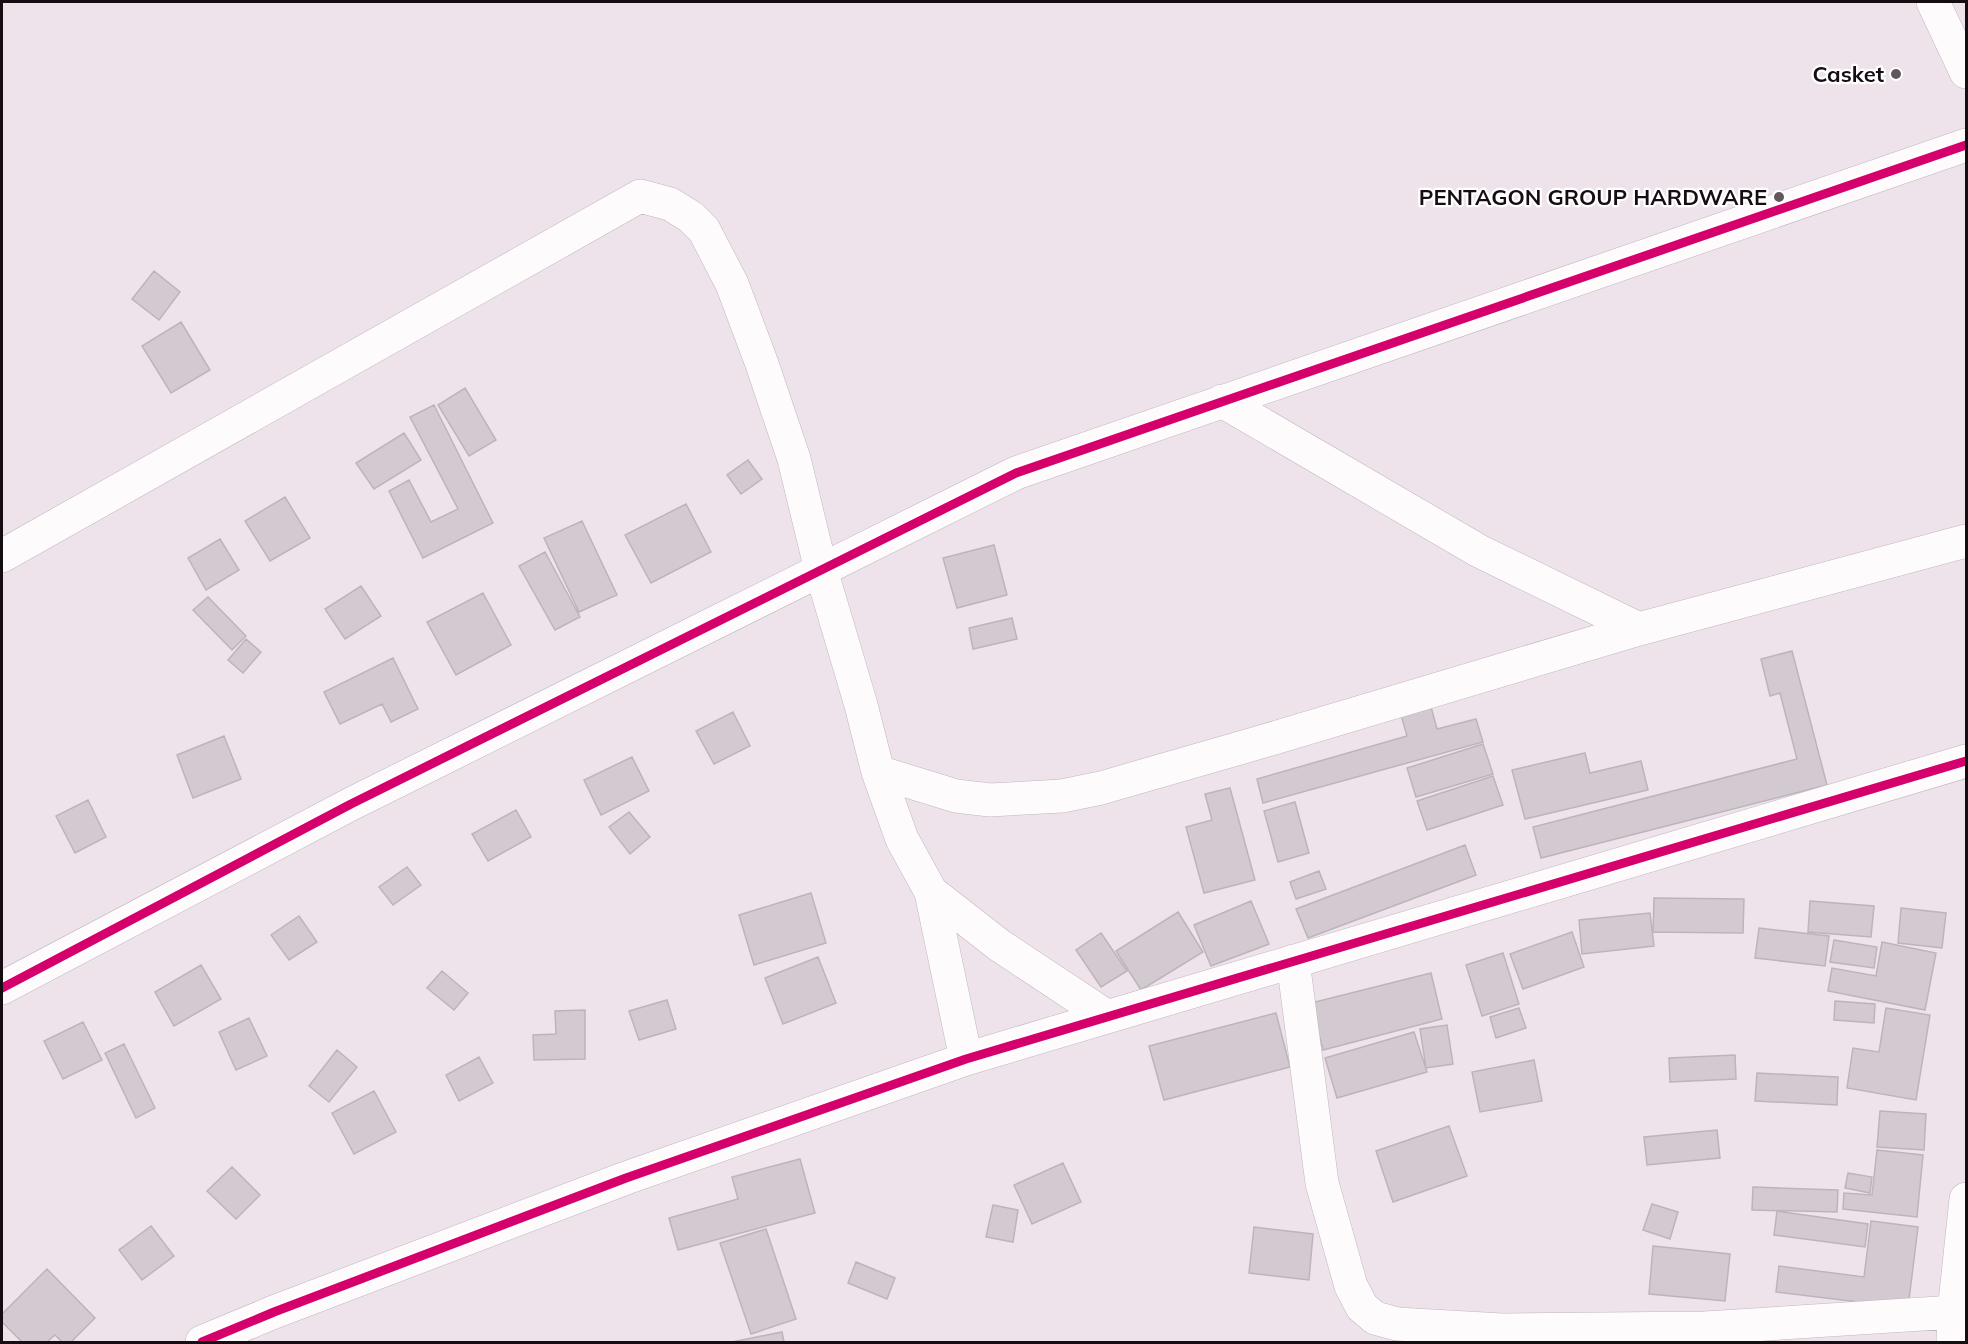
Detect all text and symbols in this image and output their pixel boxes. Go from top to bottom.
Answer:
place label: Casket [1812,60,1884,88]
marker: Casket [1889,67,1903,81]
place label: PENTAGON GROUP HARDWARE [1419,183,1767,211]
marker: PENTAGON GROUP HARDWARE [1772,190,1786,204]

